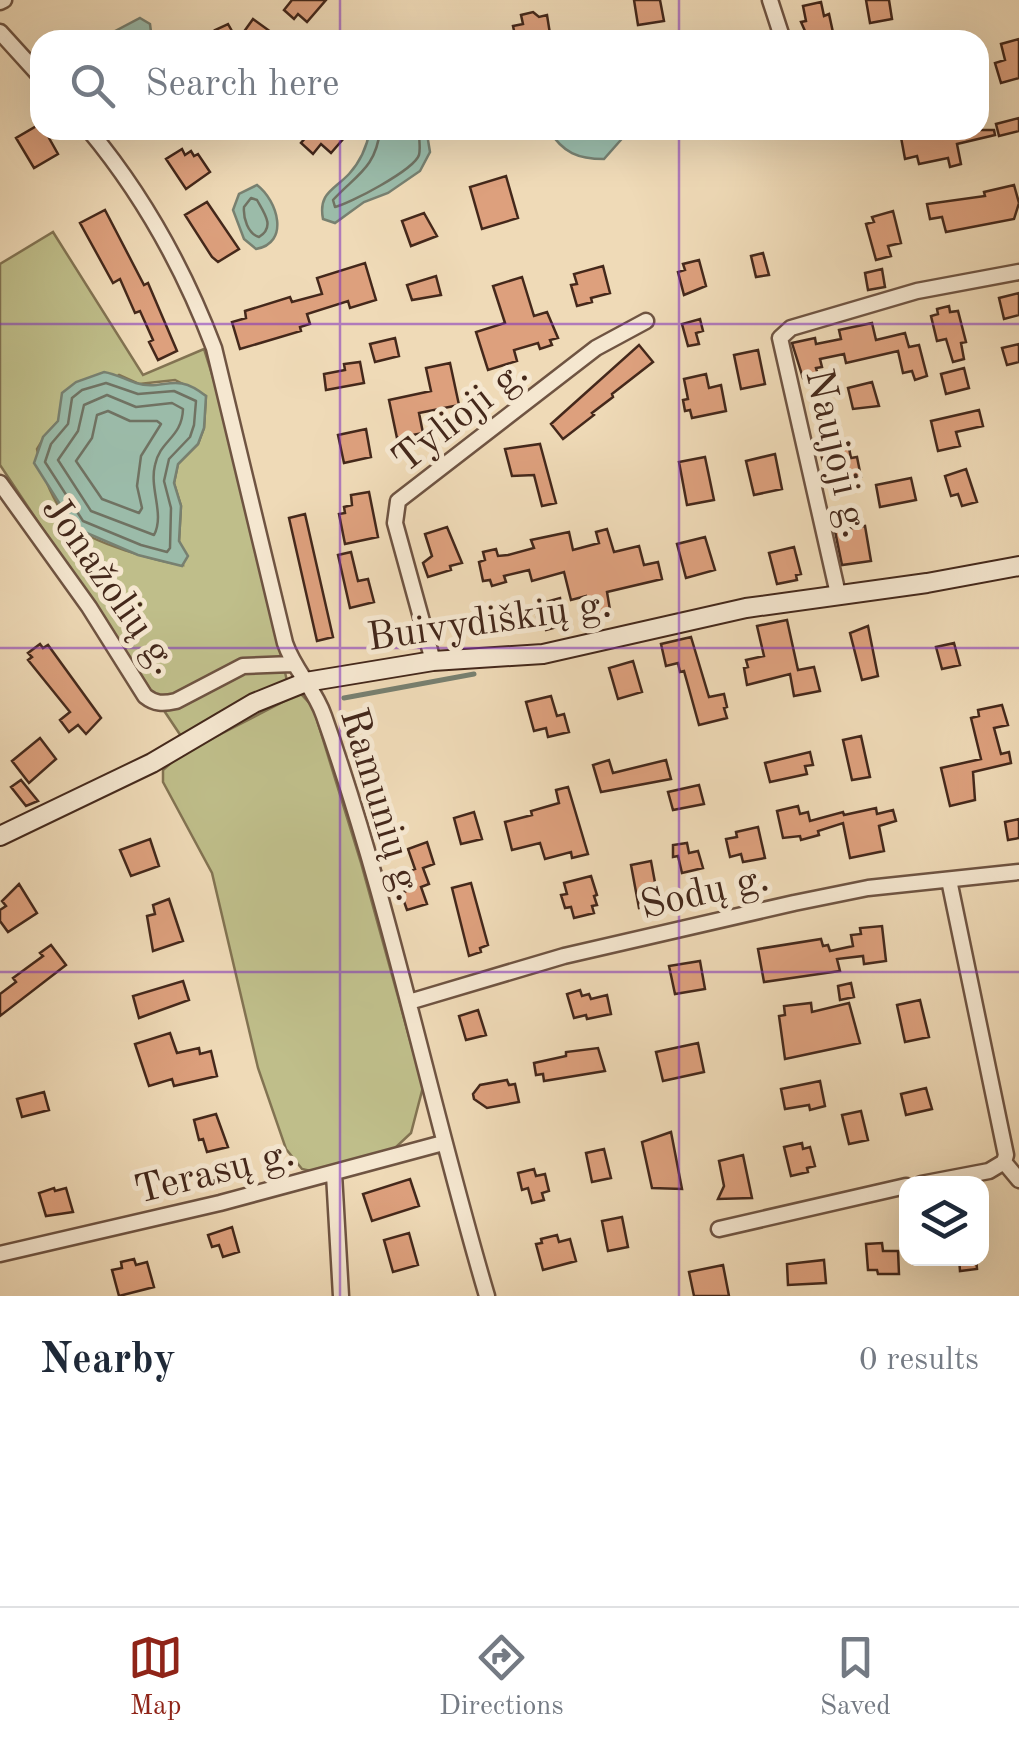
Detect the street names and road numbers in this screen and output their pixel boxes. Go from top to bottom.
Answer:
street label: Tylioji g. [387,353,536,482]
street label: Naujoji g. [796,366,874,542]
street label: Jonažolių g. [33,490,185,683]
street label: Buivydiškių g. [365,586,614,660]
street label: Ramunių g. [331,704,427,906]
street label: Sodų g. [637,860,773,928]
street label: Terasų g. [131,1135,299,1213]

